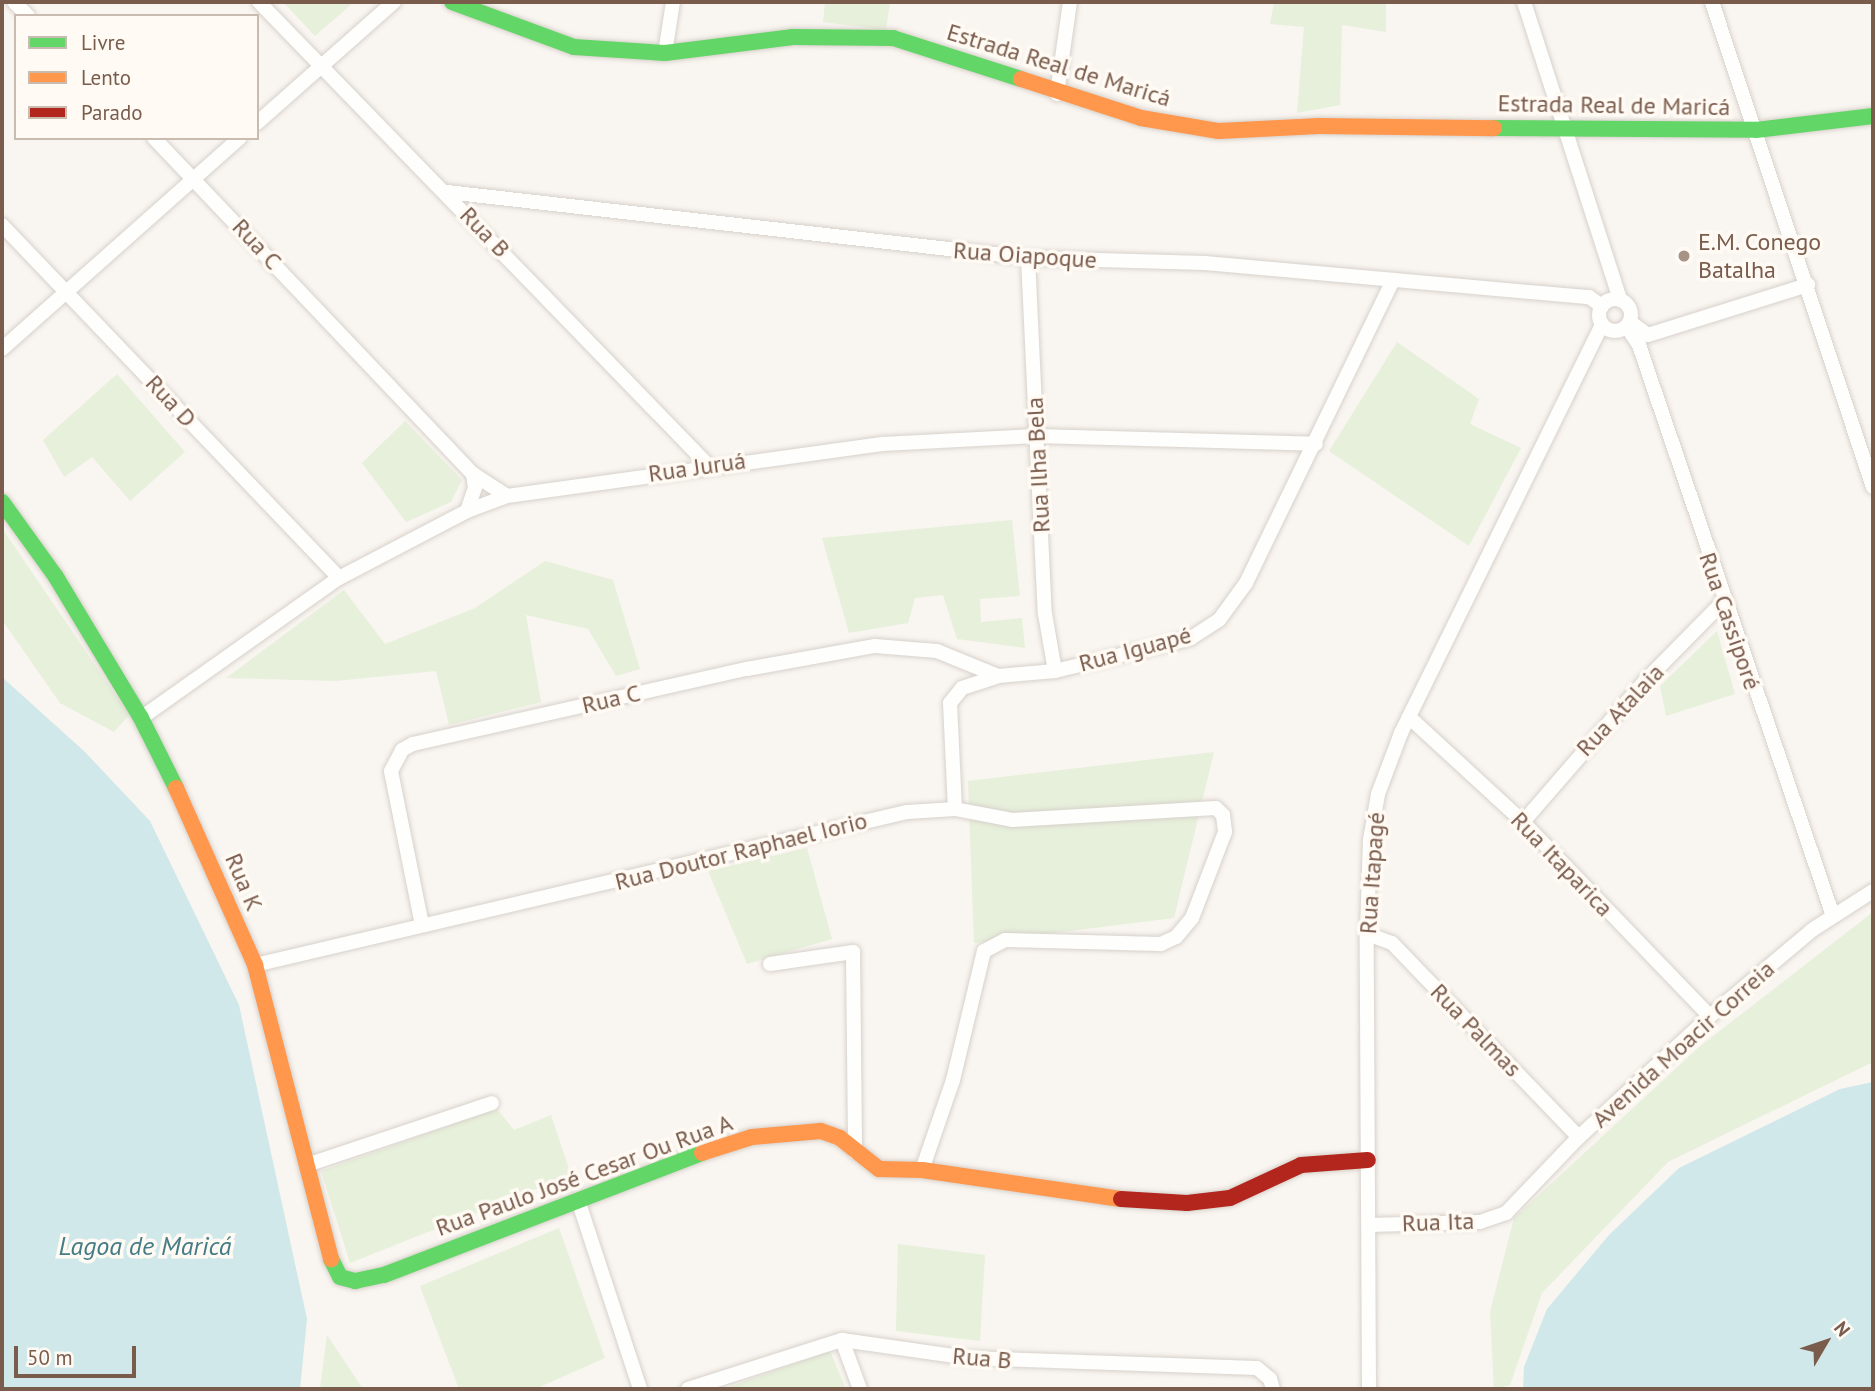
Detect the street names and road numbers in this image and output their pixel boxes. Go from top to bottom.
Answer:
street label: Estrada Real de Maricá [943,17,1175,113]
street label: Estrada Real de Maricá [1497,89,1731,121]
street label: Rua B [454,201,516,263]
street label: Rua C [226,213,288,275]
street label: Rua Oiapoque [952,236,1098,274]
street label: Rua D [140,369,202,433]
street label: Rua Ilha Bela [1020,396,1056,534]
street label: Rua Juruá [646,446,748,488]
street label: Rua Cassiporé [1693,549,1767,693]
street label: Rua Iguapé [1076,620,1194,678]
street label: Rua Atalaia [1570,658,1670,762]
street label: Rua C [579,678,643,720]
street label: Rua Doutor Raphael Iorio [612,806,870,896]
street label: Rua Itaparica [1505,806,1619,922]
street label: Rua Itapagé [1353,811,1391,935]
street label: Rua K [219,849,269,915]
street label: Avenida Moacir Correia [1586,954,1780,1134]
street label: Rua Palmas [1425,977,1527,1083]
street label: Rua Paulo José Cesar Ou Rua A [431,1108,737,1242]
street label: Rua Ita [1401,1206,1475,1238]
street label: Rua B [951,1341,1013,1375]

